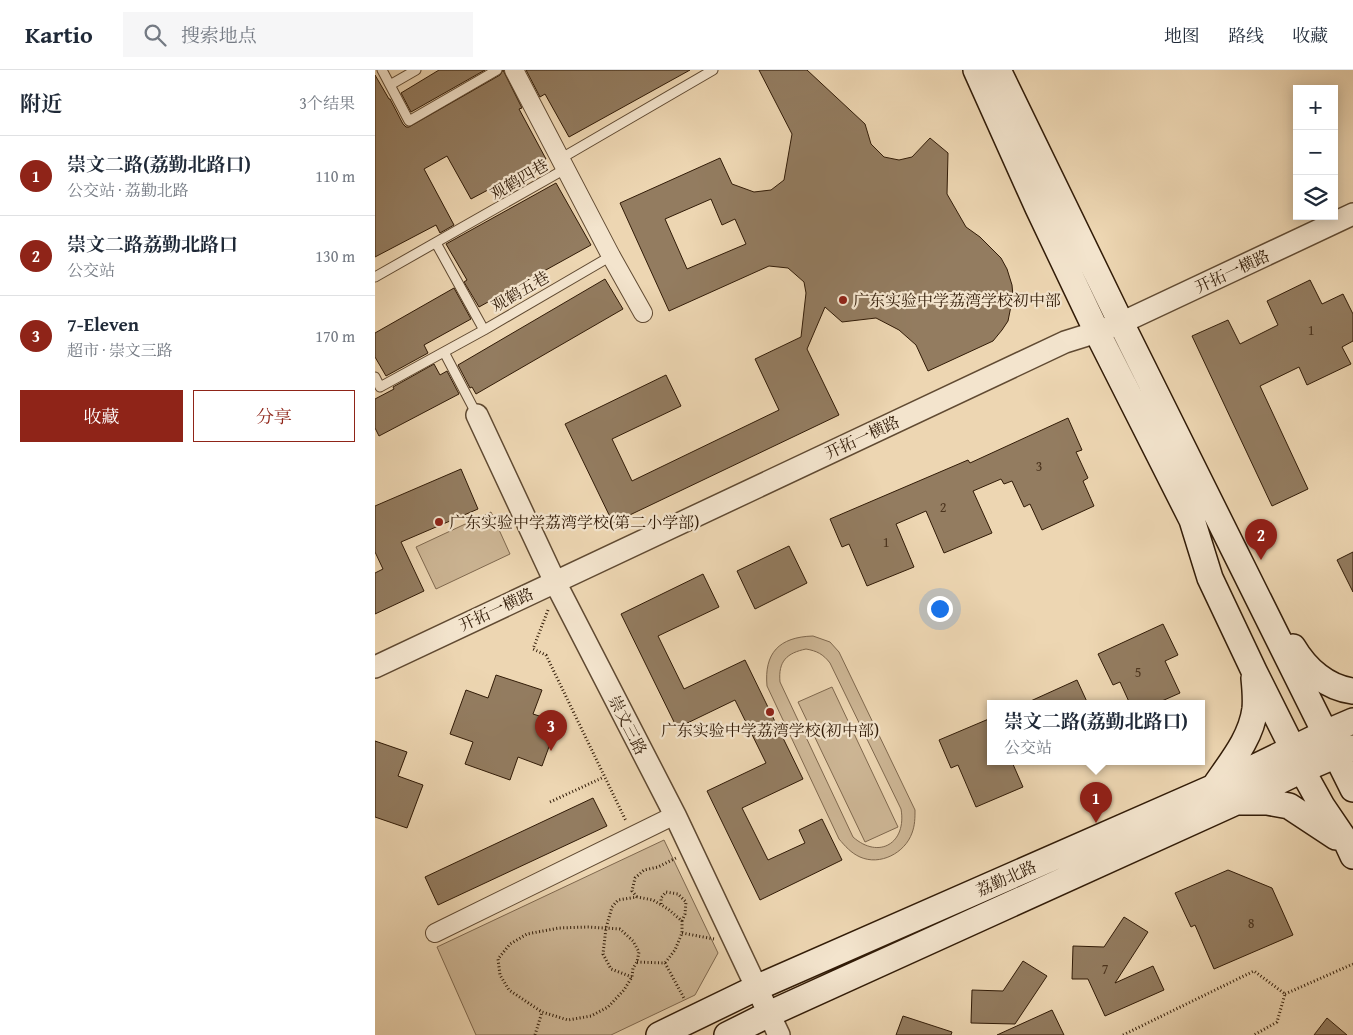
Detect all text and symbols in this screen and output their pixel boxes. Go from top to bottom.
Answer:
search box [123,12,473,57]
text: Kartio [25,17,93,52]
icon: search [141,21,169,49]
text: 搜索地点 [181,21,257,49]
text: 地图 [1164,22,1200,49]
text: 路线 [1228,22,1264,49]
text: 收藏 [1292,22,1328,49]
map controls [1293,85,1338,220]
button: + [1293,85,1338,130]
text: 附近 [20,88,62,119]
text: 3个结果 [299,91,355,115]
button: − [1293,130,1338,175]
text: 崇文二路(荔勤北路口) [67,150,251,178]
street label: 观鹤四巷 [485,153,553,205]
text: 1 [32,164,40,188]
text: 110 m [315,164,355,188]
button: layers [1293,175,1338,220]
text: 公交站 · 荔勤北路 [67,178,189,202]
text: 崇文二路荔勤北路口 [67,230,238,258]
street label: 开拓一横路 [1191,243,1273,299]
text: 2 [32,244,40,268]
text: 130 m [315,244,355,268]
text: 公交站 [67,258,115,282]
street label: 观鹤五巷 [486,265,554,317]
place label: 广东实验中学荔湾学校初中部 [853,288,1061,312]
marker: 广东实验中学荔湾学校初中部 [837,294,849,306]
text: 7-Eleven [67,310,139,338]
house number: 1 [1308,320,1314,340]
text: 3 [32,324,40,348]
text: 170 m [315,324,355,348]
text: 超市 · 崇文三路 [67,338,173,362]
button: 收藏 [20,390,183,442]
button: 分享 [193,390,355,442]
street label: 开拓一横路 [821,409,903,465]
house number: 3 [1036,456,1042,476]
house number: 2 [940,497,946,517]
place label: 广东实验中学荔湾学校(第二小学部) [449,510,699,534]
marker: 广东实验中学荔湾学校(第二小学部) [433,516,445,528]
pin: 2 [1245,519,1277,560]
house number: 1 [883,532,889,552]
street label: 开拓一横路 [455,581,537,637]
your location [927,596,953,622]
house number: 5 [1135,662,1141,682]
street label: 崇文三路 [603,691,653,759]
popup [987,700,1205,765]
marker: 广东实验中学荔湾学校(初中部) [764,706,776,718]
text: 崇文二路(荔勤北路口) [1004,707,1188,735]
pin: 3 [535,710,567,751]
place label: 广东实验中学荔湾学校(初中部) [661,718,879,742]
text: 公交站 [1004,735,1052,759]
pin: 1 [1080,782,1112,823]
street label: 荔勤北路 [972,854,1040,902]
house number: 8 [1248,913,1255,933]
house number: 7 [1102,959,1109,979]

